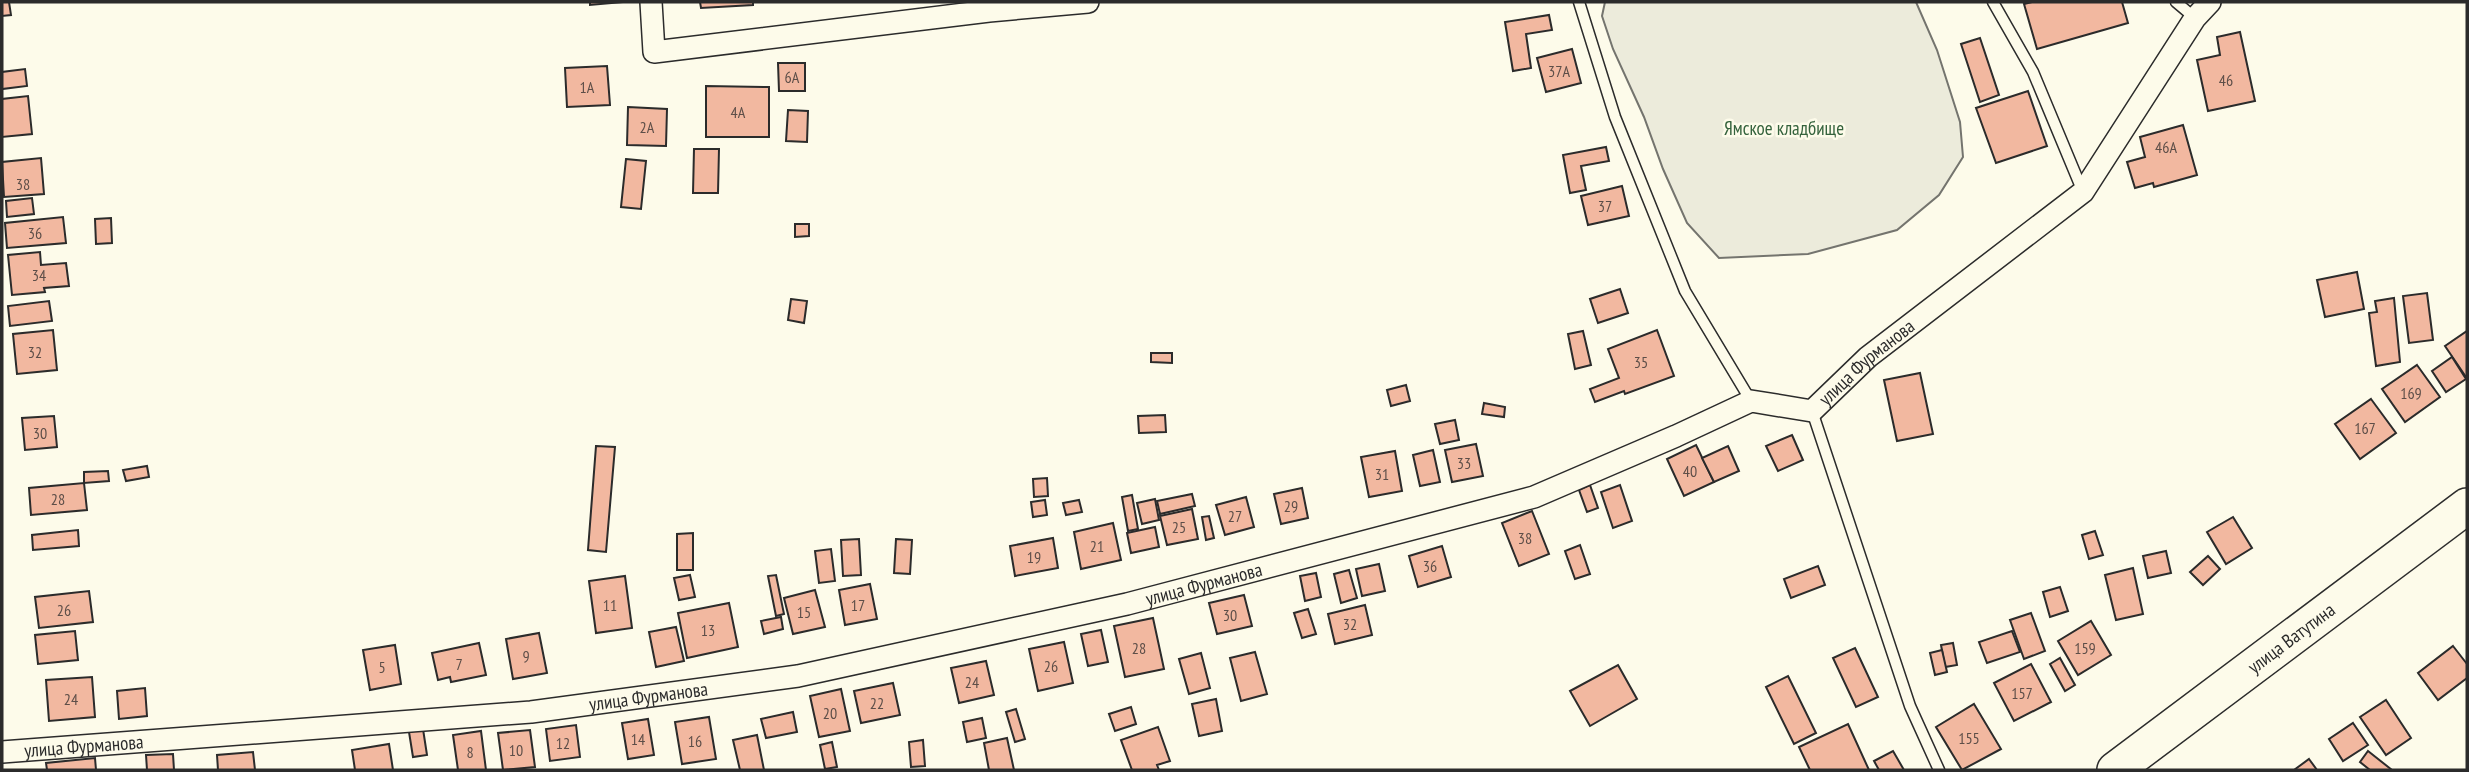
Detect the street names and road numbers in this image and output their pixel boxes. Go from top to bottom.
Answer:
street label: улица Фурманова [1813,314,1919,410]
street label: улица Фурманова [1143,557,1265,611]
street label: улица Ватутина [2243,597,2340,679]
street label: улица Фурманова [588,676,709,716]
street label: улица Фурманова [23,729,144,762]

